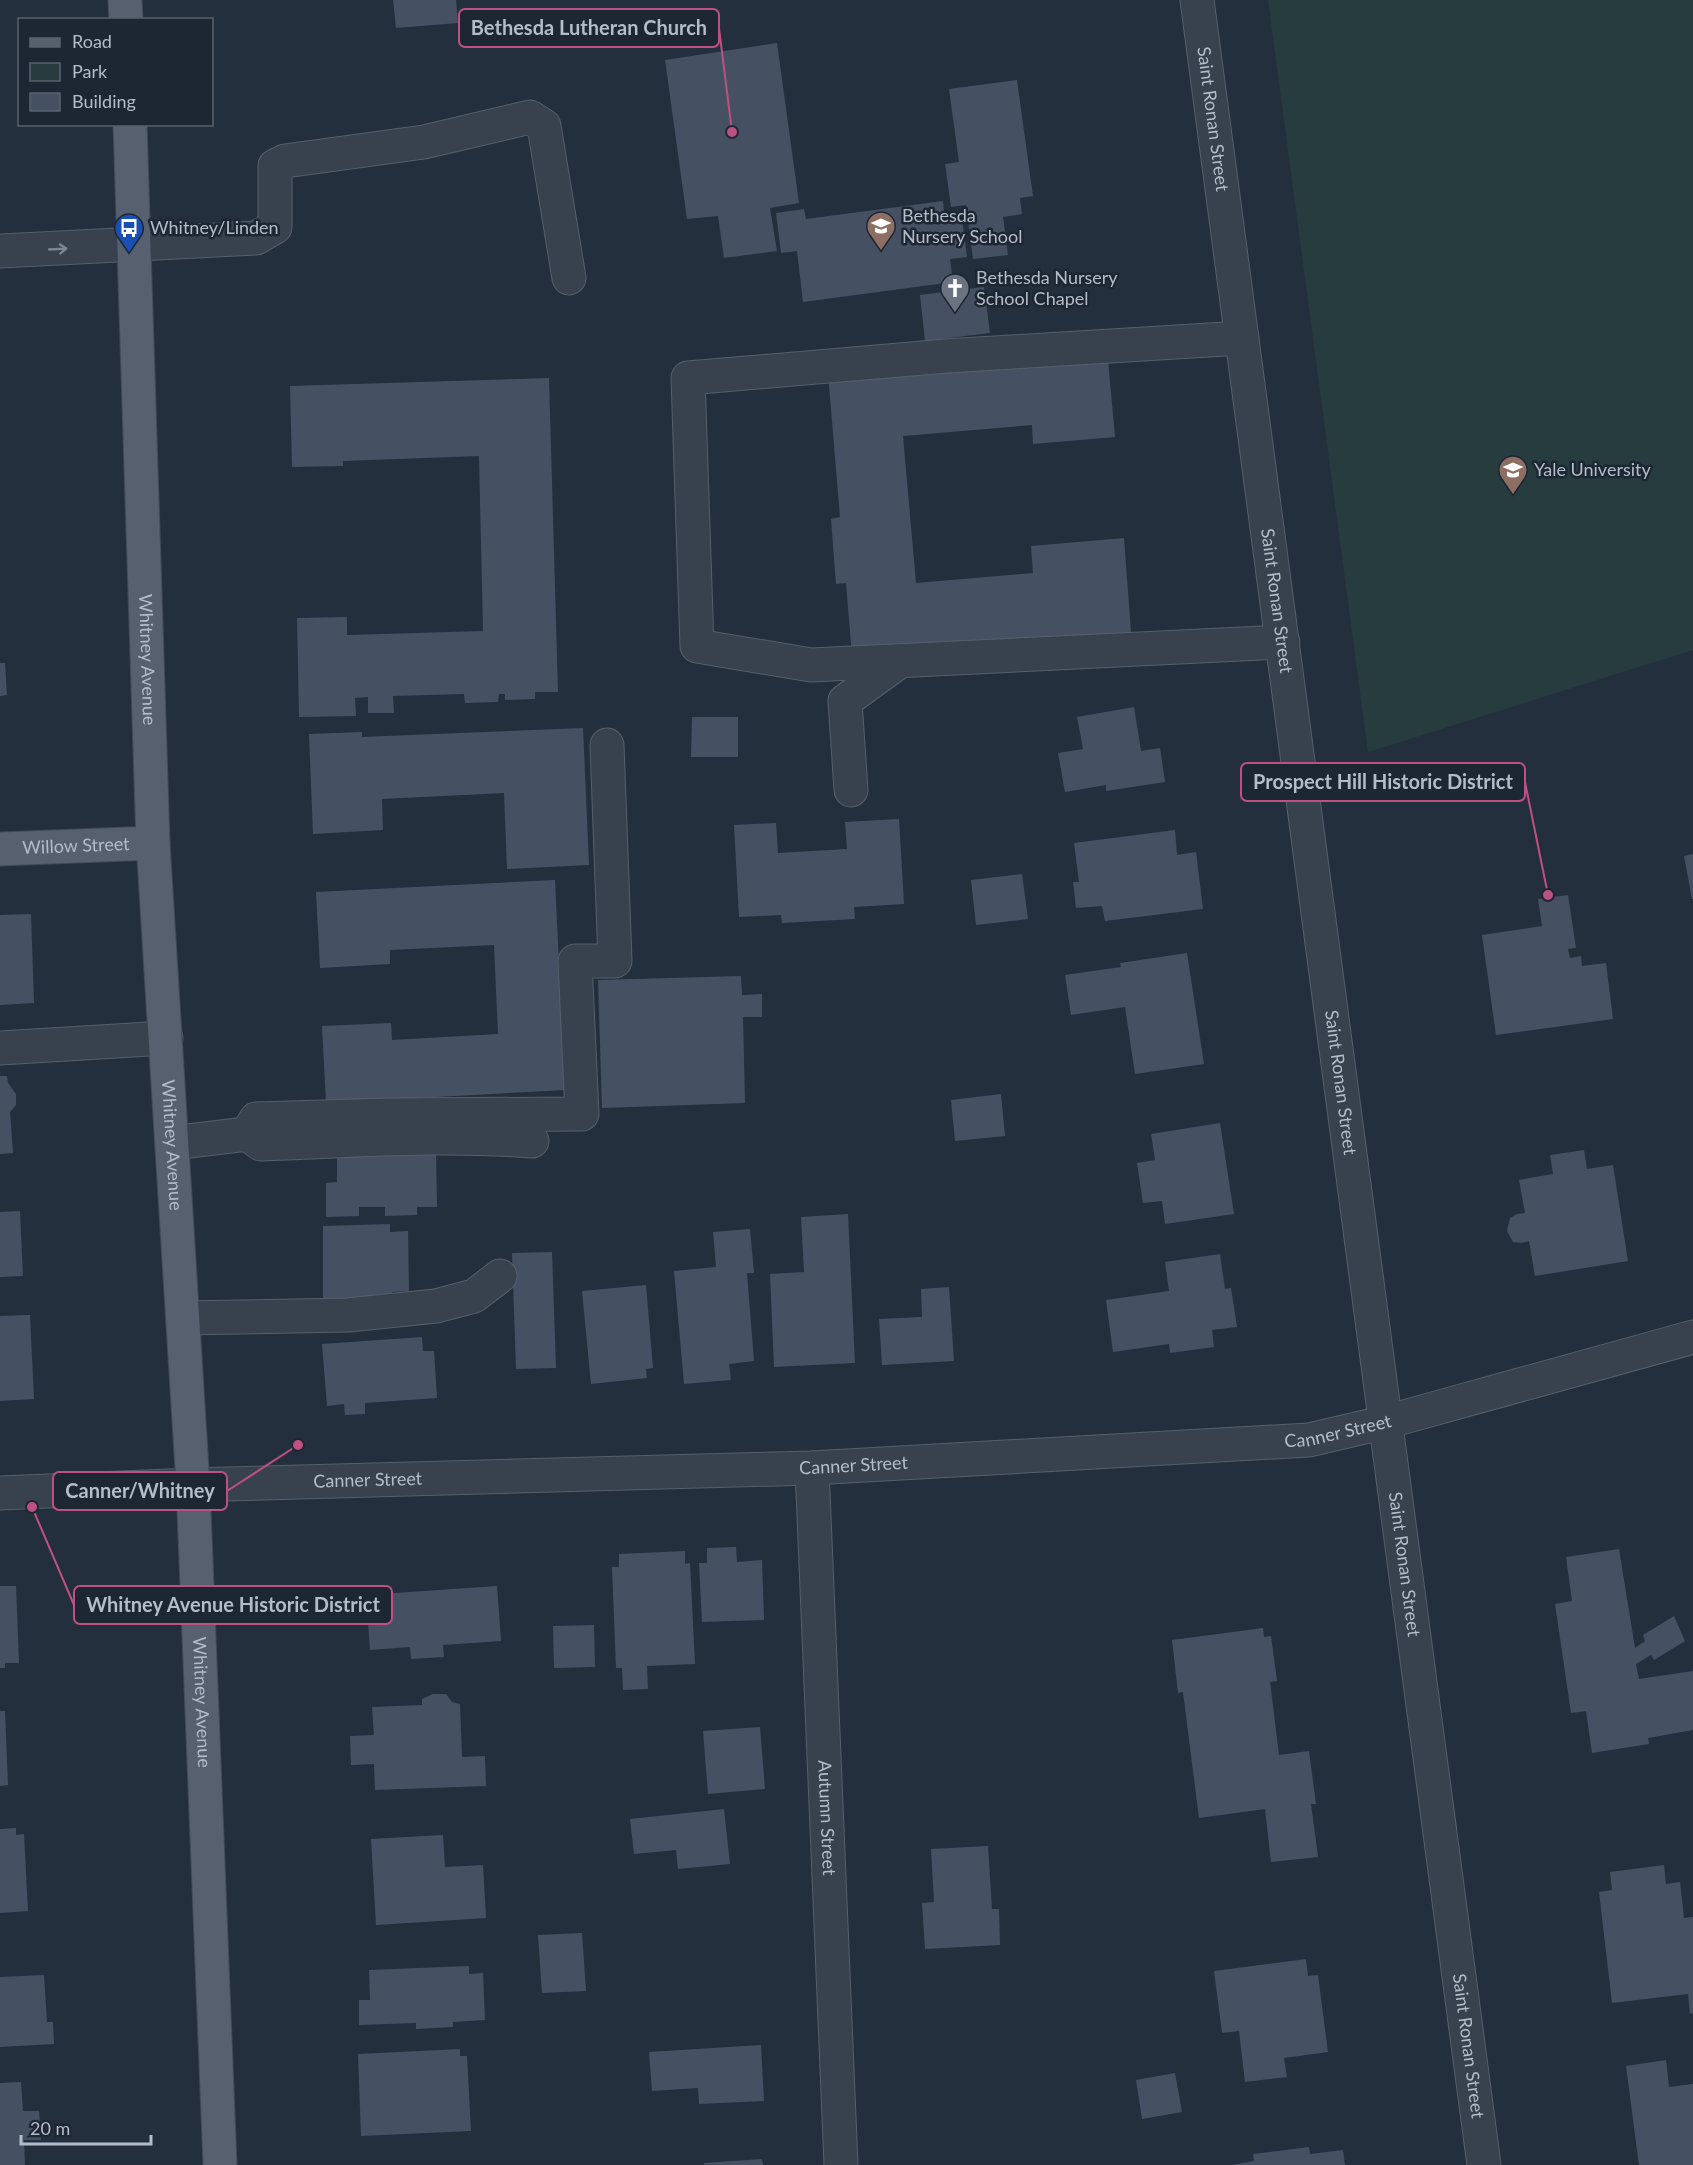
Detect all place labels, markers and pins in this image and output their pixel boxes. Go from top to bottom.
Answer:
callout: Bethesda Lutheran Church [459,9,719,47]
place label: Bethesda Nursery School [902,204,1022,247]
school or university icon: Bethesda Nursery School [865,210,897,252]
bus stop icon: Whitney/Linden [113,212,145,254]
place label: Whitney/Linden [150,216,279,238]
place label: Bethesda Nursery School Chapel [976,266,1118,309]
church icon: Bethesda Nursery School Chapel [939,272,971,314]
school or university icon: Yale University [1497,454,1529,496]
place label: Yale University [1534,458,1651,480]
callout: Prospect Hill Historic District [1241,763,1525,801]
callout: Canner/Whitney [53,1472,227,1510]
callout: Whitney Avenue Historic District [74,1586,392,1624]

